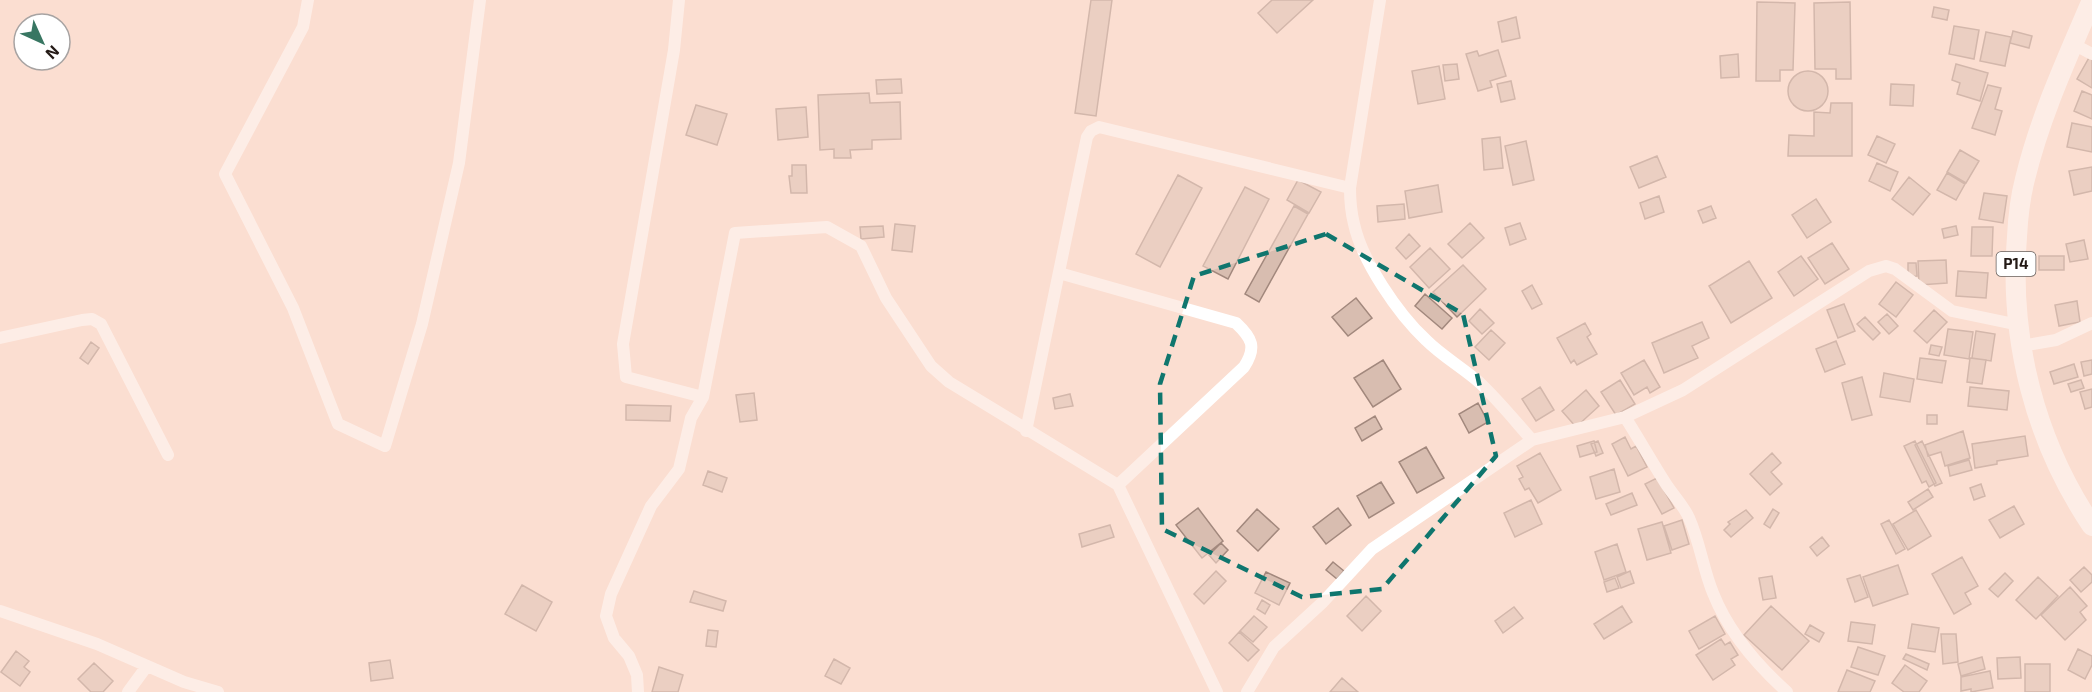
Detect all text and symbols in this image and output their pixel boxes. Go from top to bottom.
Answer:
north arrow [12,12,72,72]
text: N [42,42,64,64]
road number: P14 [1996,252,2036,276]

